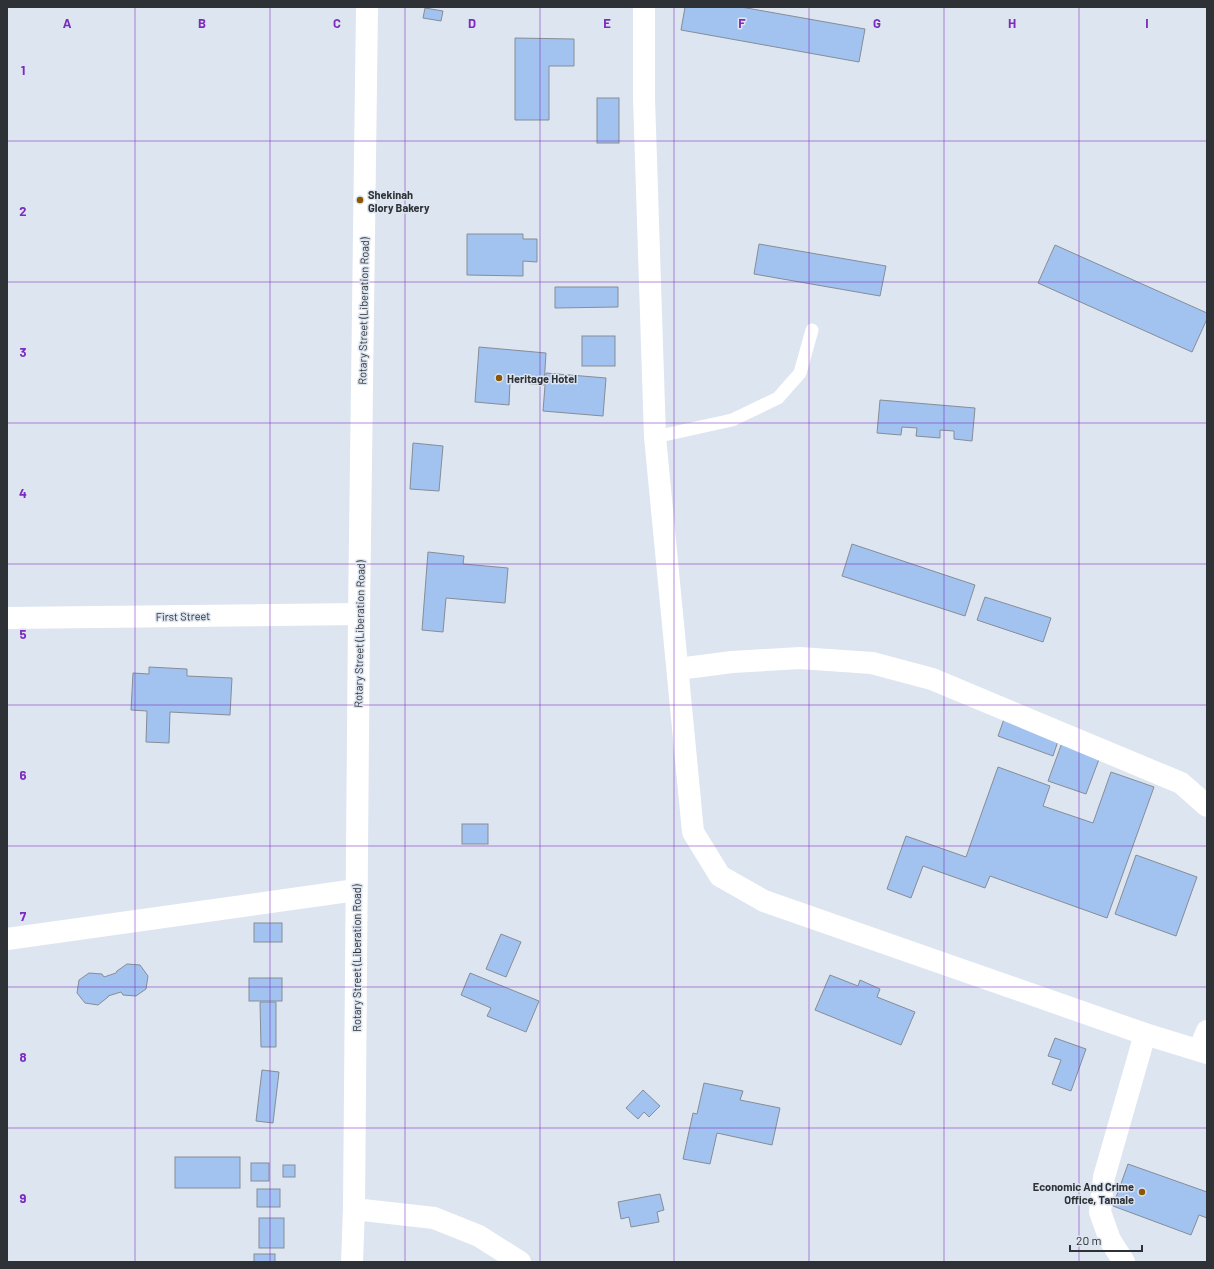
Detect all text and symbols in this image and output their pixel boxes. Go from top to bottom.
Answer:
text: A [63,15,72,31]
text: B [198,15,206,31]
text: C [333,15,341,31]
text: D [468,15,476,31]
text: E [603,15,611,31]
text: F [738,15,746,31]
text: G [873,15,881,31]
text: H [1008,15,1016,31]
text: I [1145,15,1149,31]
text: 1 [21,62,25,78]
place label: Shekinah Glory Bakery [368,188,430,214]
marker: Shekinah Glory Bakery [355,195,365,205]
text: 2 [19,203,27,219]
street label: Rotary Street (Liberation Road) [355,237,371,385]
text: 3 [19,344,27,360]
place label: Heritage Hotel [507,372,577,385]
marker: Heritage Hotel [494,373,504,383]
text: 4 [19,485,27,501]
street label: Rotary Street (Liberation Road) [351,560,367,708]
street label: First Street [156,609,210,623]
text: 5 [19,626,27,642]
text: 6 [20,767,27,783]
street label: Rotary Street (Liberation Road) [350,884,363,1032]
text: 7 [20,908,27,924]
text: 8 [19,1049,27,1065]
place label: Economic And Crime Office, Tamale [1033,1180,1134,1206]
marker: Economic And Crime Office, Tamale [1137,1187,1147,1197]
text: 9 [20,1190,27,1206]
scale bar [1070,1227,1142,1253]
text: 20 m [1076,1233,1102,1247]

